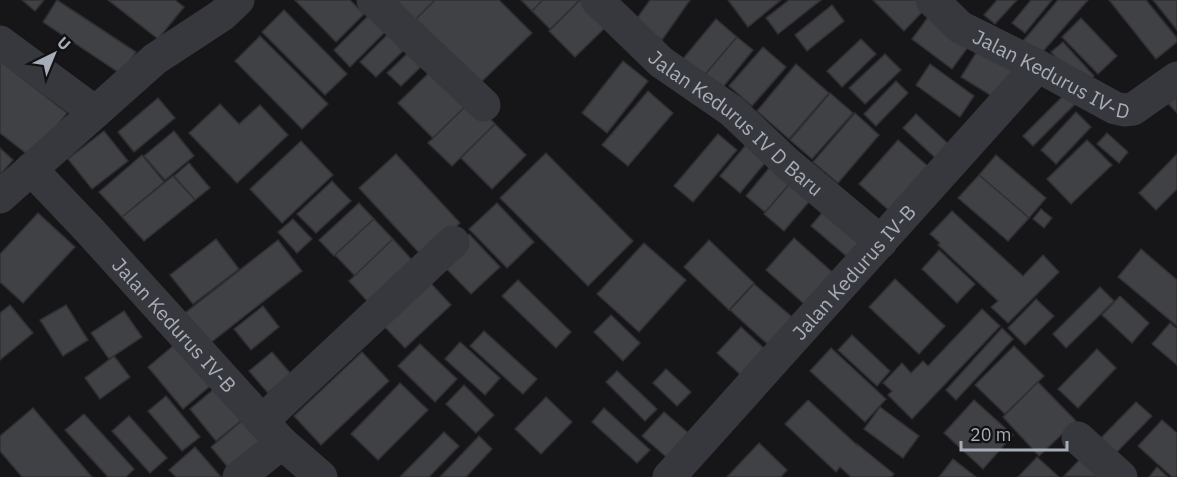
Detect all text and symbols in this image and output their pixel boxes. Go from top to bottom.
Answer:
street label: Jalan Kedurus IV-D [969,22,1133,124]
north arrow [24,24,84,84]
text: U [53,32,75,54]
street label: Jalan Kedurus IV D Baru [643,44,829,202]
street label: Jalan Kedurus IV-B [785,198,921,345]
street label: Jalan Kedurus IV-B [107,251,243,398]
scale bar [961,414,1068,452]
text: 20 m [970,423,1012,446]

